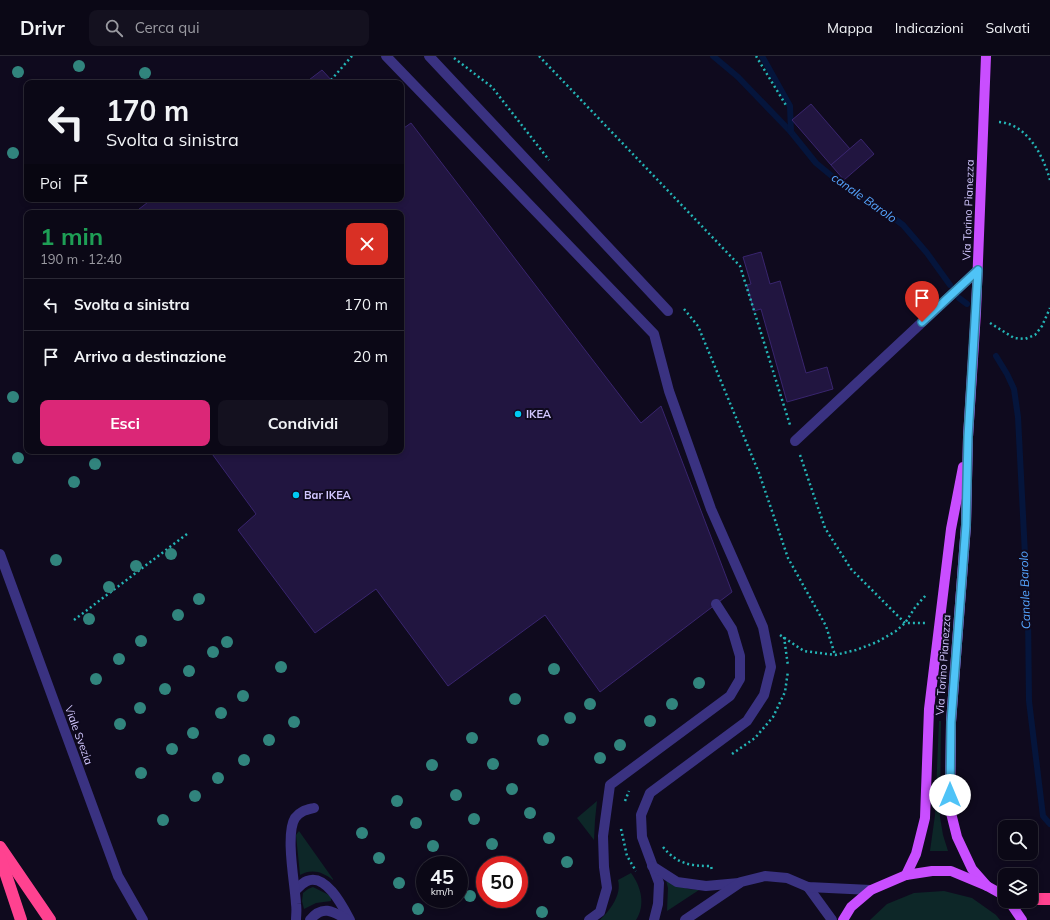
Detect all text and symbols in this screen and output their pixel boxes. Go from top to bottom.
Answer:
search box [89,10,369,46]
text: Drivr [20,16,65,40]
icon: search [103,17,125,39]
text: Cerca qui [135,18,199,37]
text: Mappa [827,19,873,37]
text: Indicazioni [895,19,964,37]
text: Salvati [986,19,1030,37]
text: 170 m [106,93,189,128]
icon: left [40,96,92,148]
text: Svolta a sinistra [106,128,239,151]
street label: Via Torino Pianezza [959,159,977,261]
water label: canale Barolo [829,170,900,226]
icon: arrive [70,172,92,194]
text: Poi [40,174,62,193]
text: 1 min [40,221,103,251]
button: close [346,223,388,265]
text: 190 m · 12:40 [40,251,122,267]
pin [905,281,939,322]
icon: arrive [911,287,933,309]
icon: left [40,294,62,316]
text: Svolta a sinistra [74,295,190,314]
text: 170 m [344,295,388,314]
icon: arrive [40,346,62,368]
text: Arrivo a destinazione [74,347,226,366]
text: 20 m [353,347,388,366]
button: Esci [40,400,210,446]
button: Condividi [218,400,388,446]
place label: IKEA [526,407,552,421]
marker: IKEA [513,409,523,419]
place label: Bar IKEA [304,488,352,502]
marker: Bar IKEA [291,490,301,500]
water label: Canale Barolo [1016,551,1033,629]
street label: Via Torino Pianezza [933,614,953,716]
street label: Viale Svezia [62,704,96,766]
position arrow [929,774,971,816]
map controls [998,820,1038,908]
button: search [998,820,1038,860]
speed limit sign: 50 [476,856,528,908]
text: 45 [430,864,454,889]
button: layers [998,868,1038,908]
text: km/h [431,885,453,898]

